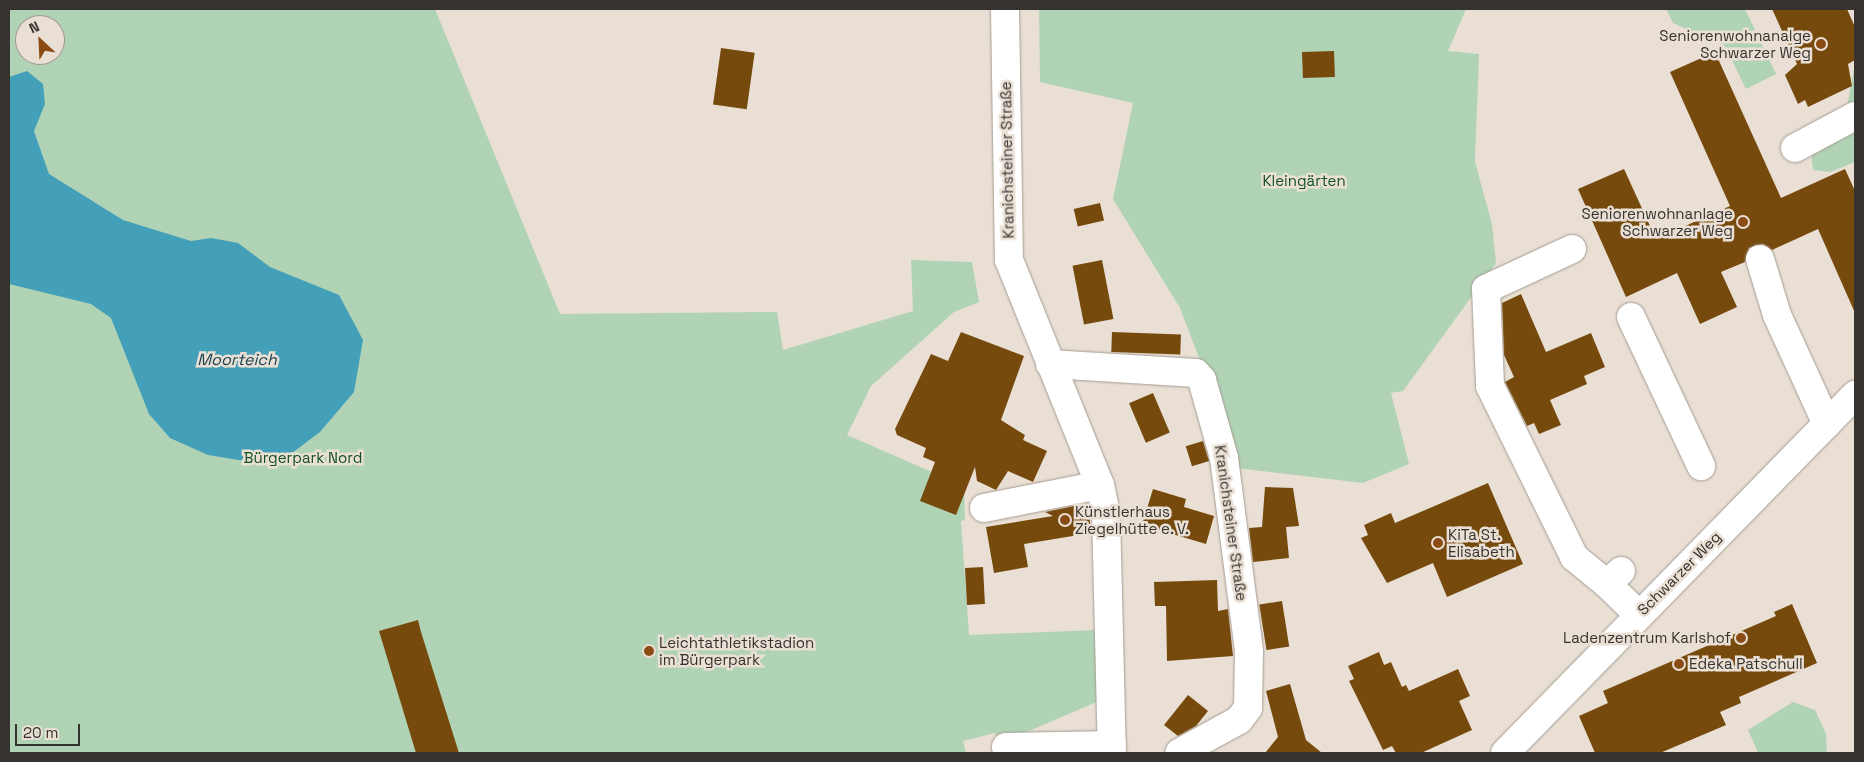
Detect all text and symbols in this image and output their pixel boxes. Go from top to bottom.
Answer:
north arrow [15,15,65,65]
text: N [26,17,42,37]
place label: Seniorenwohnanalge Schwarzer Weg [1659,26,1811,61]
marker: Seniorenwohnanalge Schwarzer Weg [1815,38,1827,50]
street label: Kranichsteiner Straße [997,81,1017,239]
park label: Kleingärten [1262,172,1346,190]
place label: Seniorenwohnanlage Schwarzer Weg [1581,204,1733,239]
marker: Seniorenwohnanlage Schwarzer Weg [1737,216,1749,228]
water label: Moorteich [197,350,277,370]
street label: Kranichsteiner Straße [1211,444,1251,602]
park label: Bürgerpark Nord [244,449,362,467]
place label: Künstlerhaus Ziegelhütte e. V. [1075,502,1189,537]
marker: Künstlerhaus Ziegelhütte e. V. [1059,514,1071,526]
place label: KiTa St. Elisabeth [1448,525,1515,560]
street label: Schwarzer Weg [1633,527,1725,619]
marker: KiTa St. Elisabeth [1432,537,1444,549]
place label: Ladenzentrum Karlshof [1563,629,1731,647]
marker: Ladenzentrum Karlshof [1735,632,1747,644]
place label: Leichtathletikstadion im Bürgerpark [659,633,814,668]
marker: Leichtathletikstadion im Bürgerpark [643,645,655,657]
place label: Edeka Patschull [1689,655,1803,673]
marker: Edeka Patschull [1673,658,1685,670]
scale bar [18,714,82,746]
text: 20 m [23,723,58,742]

